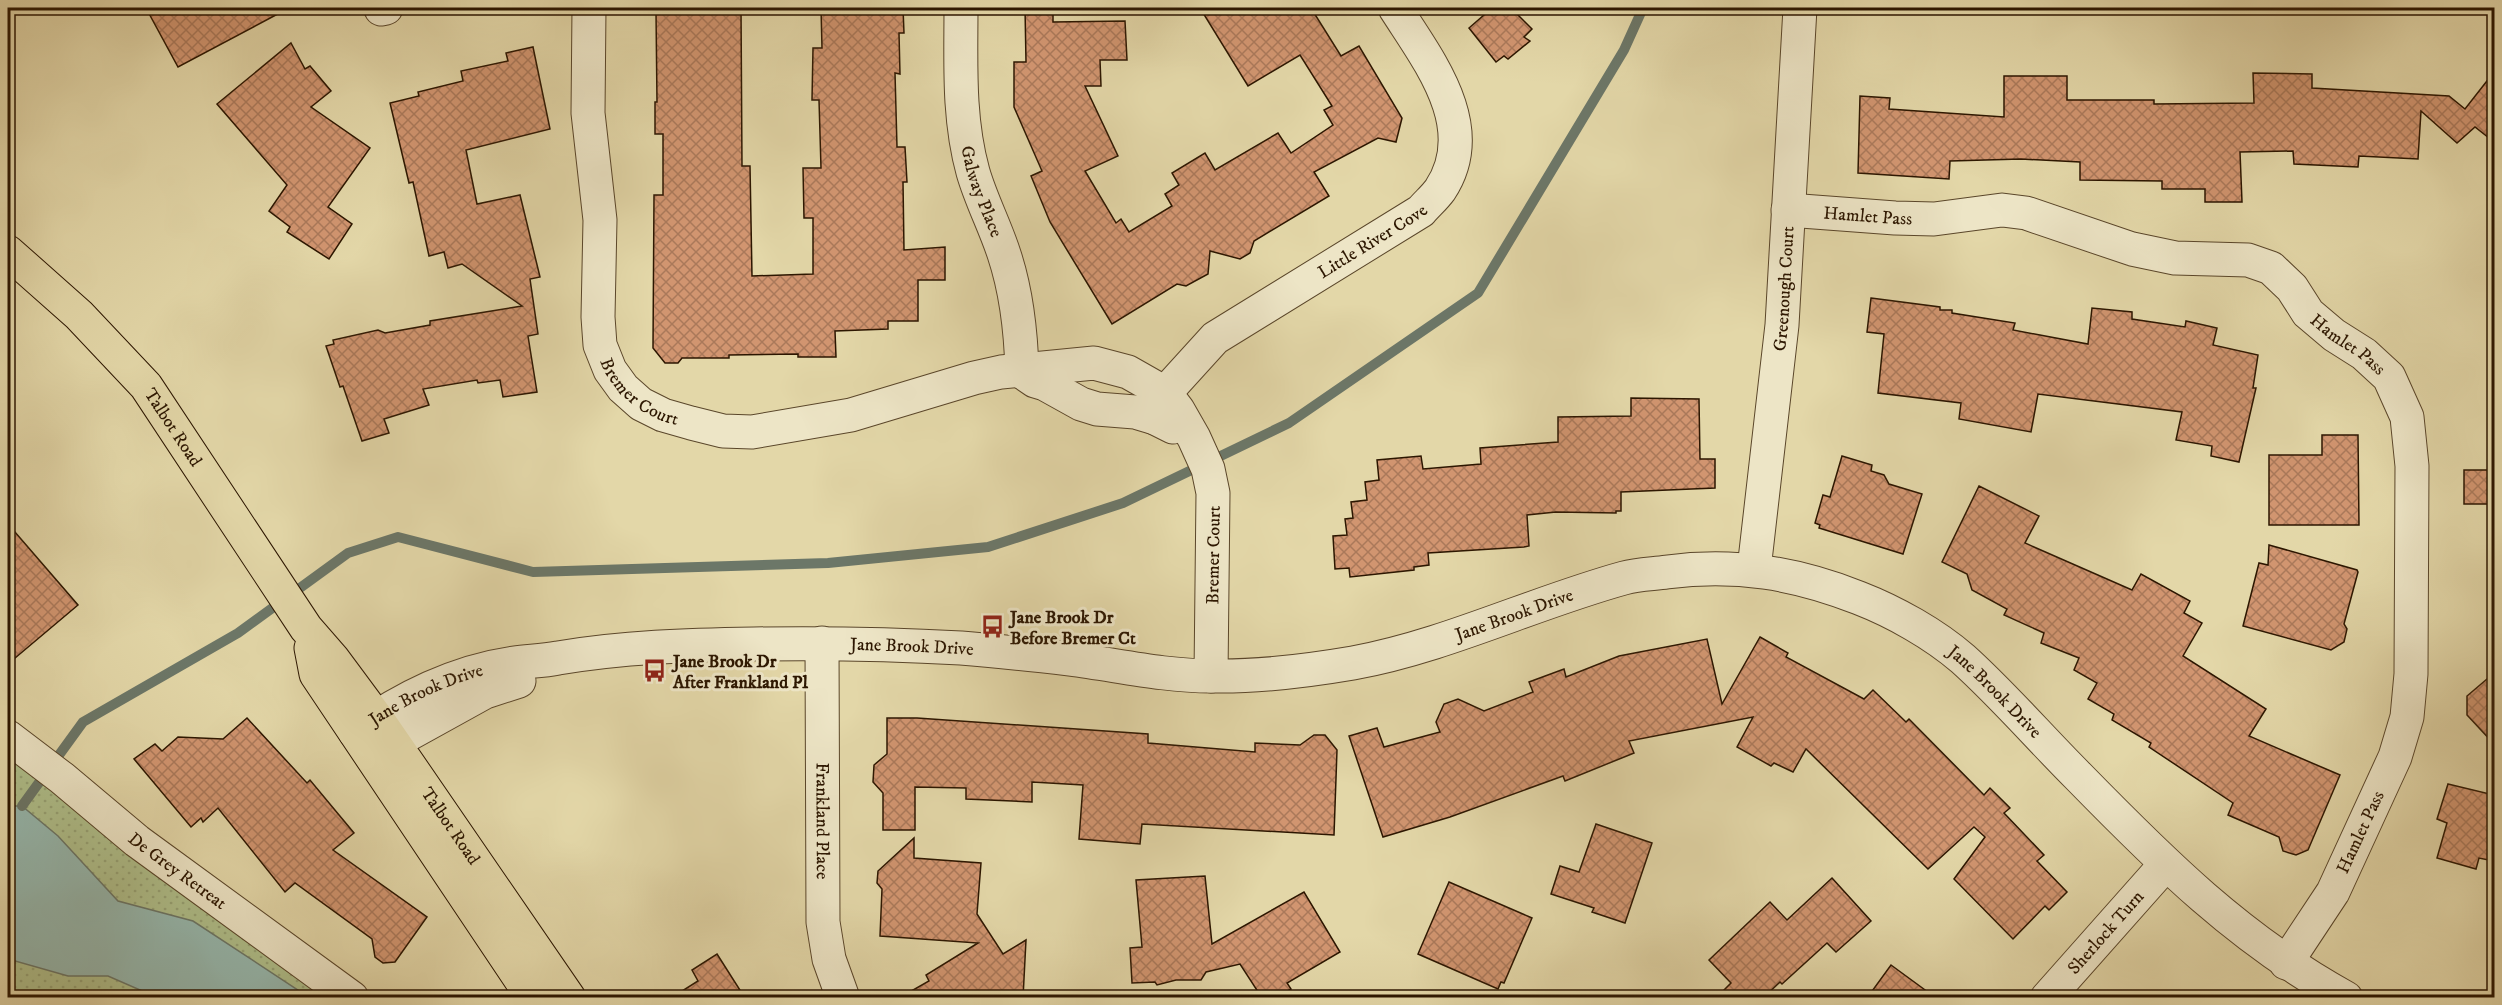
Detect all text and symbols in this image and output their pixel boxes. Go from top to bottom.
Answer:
street label: Galway Place [955,144,1007,241]
street label: Little River Cove [1314,201,1433,284]
street label: Hamlet Pass [1823,203,1912,230]
street label: Greenough Court [1769,225,1800,352]
street label: Hamlet Pass [2305,310,2390,380]
street label: Bremer Court [594,355,681,431]
street label: Talbot Road [139,385,206,471]
street label: Bremer Court [1202,505,1226,605]
street label: Jane Brook Drive [1451,584,1576,647]
place label: Jane Brook Dr Before Bremer Ct [1008,607,1136,650]
bus stop icon: Jane Brook Dr Before Bremer Ct [979,614,1005,640]
street label: Jane Brook Drive [848,634,975,661]
street label: Jane Brook Drive [1942,640,2046,743]
place label: Jane Brook Dr After Frankland Pl [671,651,808,694]
bus stop icon: Jane Brook Dr After Frankland Pl [642,658,668,684]
street label: Jane Brook Drive [364,660,486,732]
street label: Frankland Place [810,763,833,879]
street label: Talbot Road [416,783,484,869]
street label: Hamlet Pass [2332,788,2390,877]
street label: De Grey Retreat [123,828,231,915]
street label: Sherlock Turn [2063,886,2150,979]

